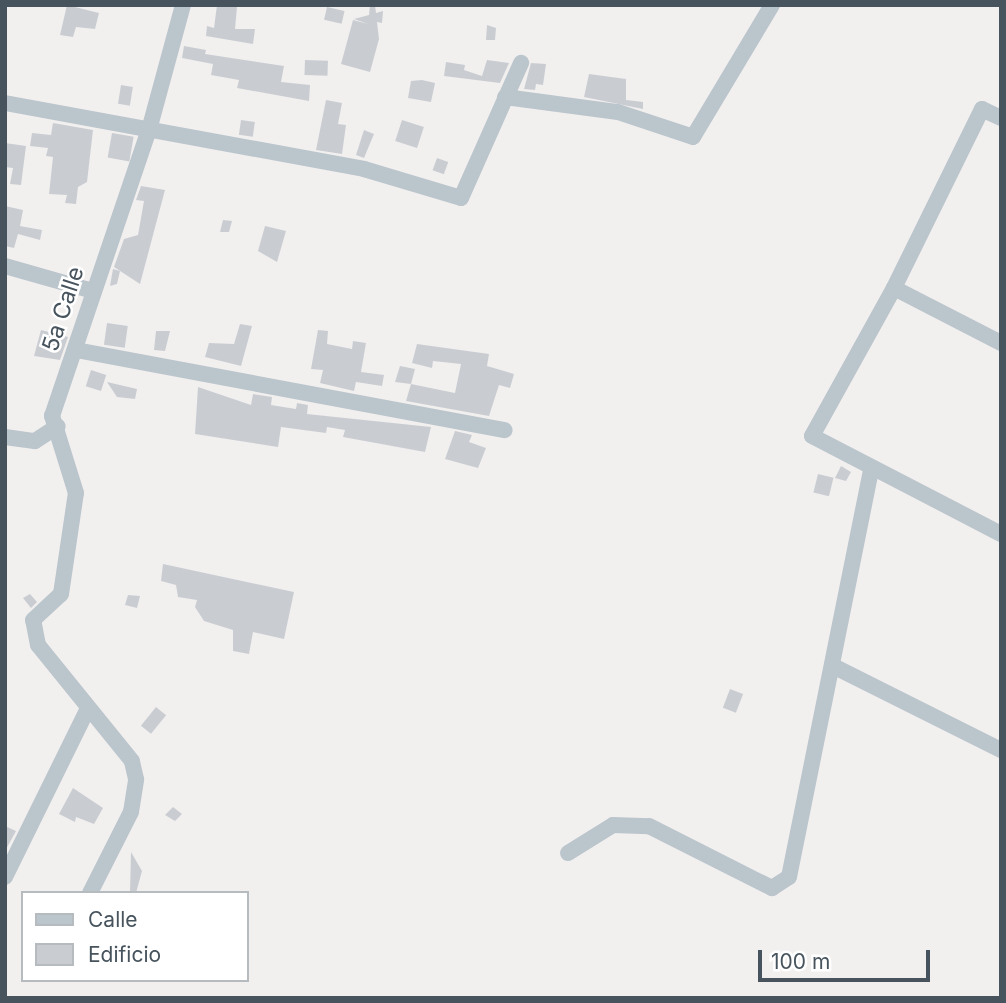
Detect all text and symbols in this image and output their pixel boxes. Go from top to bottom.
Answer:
street label: 5a Calle [36,263,90,355]
legend [21,891,248,982]
text: Calle [88,907,138,932]
scale bar [761,936,932,980]
text: Edificio [88,942,161,967]
text: 100 m [771,949,830,974]

